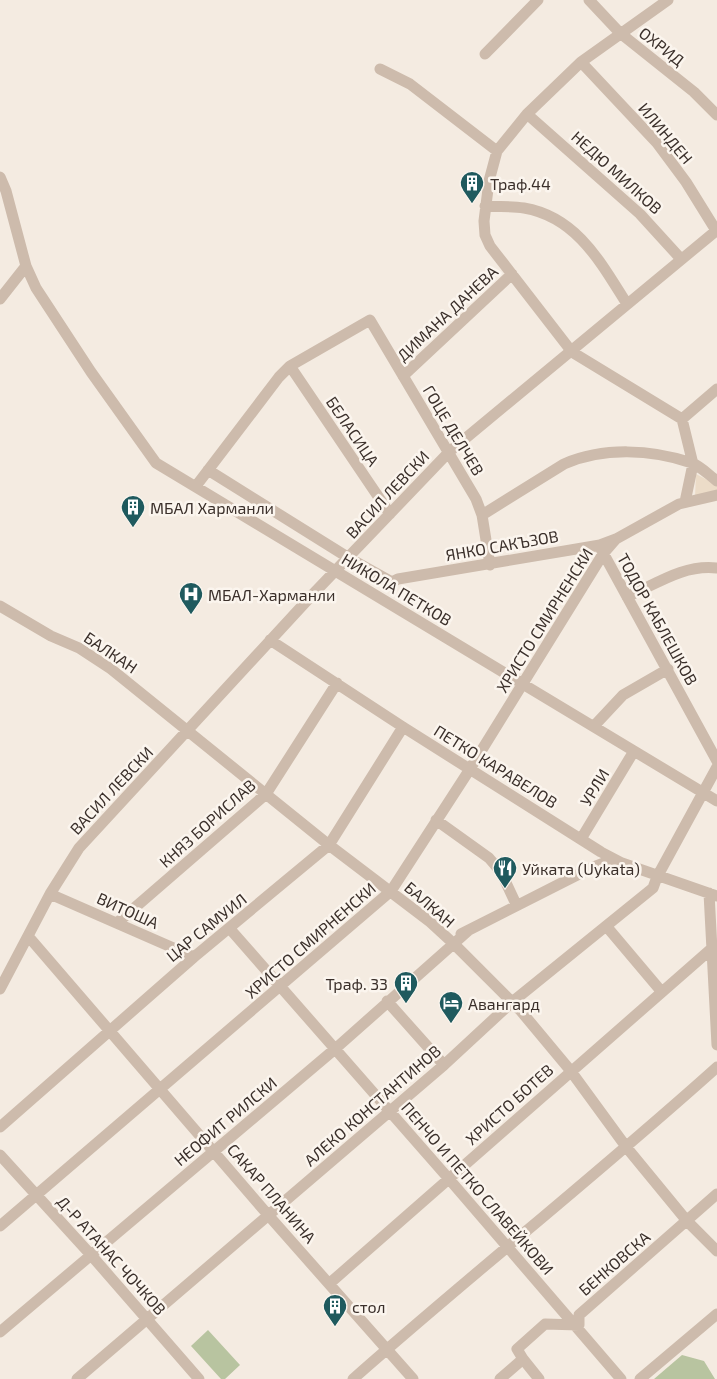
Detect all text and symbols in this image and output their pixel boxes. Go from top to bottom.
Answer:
street label: ОХРИД [636,23,688,69]
street label: ИЛИНДЕН [635,99,697,167]
street label: НЕДЮ МИЛКОВ [568,127,666,217]
building icon: Траф.44 [459,170,485,204]
place label: Траф.44 [490,174,551,193]
street label: ДИМАНА ДАНЕВА [393,261,501,365]
street label: ГОЦЕ ДЕЛЧЕВ [420,382,488,478]
street label: БЕЛАСИЦА [323,393,383,470]
street label: ВАСИЛ ЛЕВСКИ [342,446,432,542]
building icon: МБАЛ Харманли [120,494,146,528]
place label: МБАЛ Харманли [150,498,274,517]
street label: ЯНКО САКЪЗОВ [444,526,560,564]
street label: ХРИСТО СМИРНЕНСКИ [492,544,596,696]
street label: НИКОЛА ПЕТКОВ [339,549,455,629]
street label: ТОДОР КАБЛЕШКОВ [614,550,702,688]
hospital icon: МБАЛ-Харманли [178,581,204,615]
place label: МБАЛ-Харманли [208,585,335,604]
street label: БАЛКАН [81,627,141,677]
street label: ПЕТКО КАРАВЕЛОВ [431,720,561,812]
street label: ВАСИЛ ЛЕВСКИ [66,742,156,838]
street label: УРЛИ [576,765,612,809]
street label: КНЯЗ БОРИСЛАВ [155,775,259,871]
restaurant icon: Уйката (Uykata) [492,855,518,889]
place label: Уйката (Uykata) [522,859,640,878]
street label: БАЛКАН [401,877,459,931]
street label: ХРИСТО СМИРНЕНСКИ [241,878,379,1002]
street label: ВИТОША [94,888,162,932]
street label: ЦАР САМУИЛ [162,889,250,965]
building icon: Траф. 33 [393,970,419,1004]
place label: Траф. 33 [325,974,388,993]
hotel icon: Авангард [438,990,464,1024]
place label: Авангард [468,994,540,1013]
street label: АЛЕКО КОНСТАНТИНОВ [300,1041,444,1169]
street label: ХРИСТО БОТЕВ [461,1060,557,1148]
street label: НЕОФИТ РИЛСКИ [170,1073,280,1169]
street label: ПЕНЧО И ПЕТКО СЛАВЕЙКОВИ [398,1098,558,1278]
street label: САКАР ПЛАНИНА [224,1140,320,1246]
street label: Д-Р АТАНАС ЧОЧКОВ [54,1192,170,1318]
street label: БЕНКОВСКА [575,1227,653,1299]
building icon: стол [322,1293,348,1327]
place label: стол [352,1297,386,1316]

